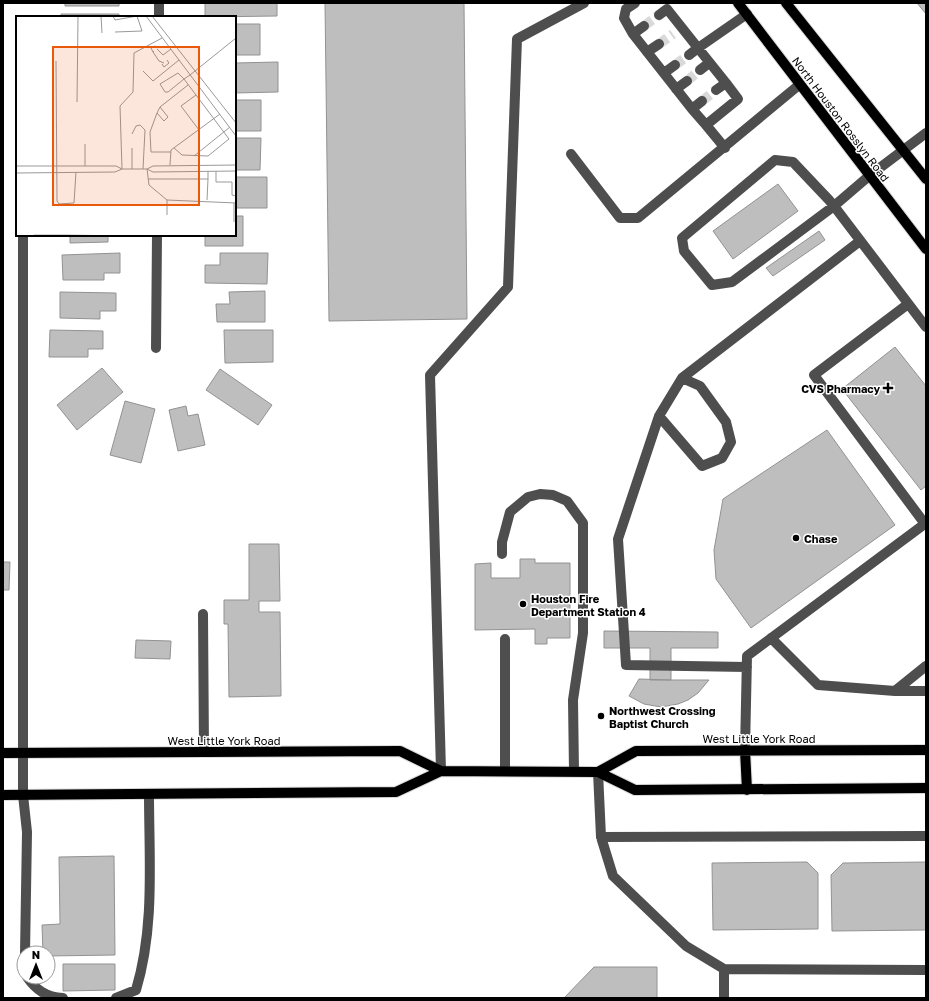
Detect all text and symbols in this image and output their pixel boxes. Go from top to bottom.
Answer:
inset map [16,16,236,236]
street label: North Houston Rosslyn Road [790,54,892,184]
place label: CVS Pharmacy [801,382,880,395]
marker: CVS Pharmacy [883,383,893,393]
place label: Chase [804,532,838,545]
marker: Chase [791,533,801,543]
place label: Houston Fire Department Station 4 [531,592,646,618]
marker: Houston Fire Department Station 4 [518,599,528,609]
place label: Northwest Crossing Baptist Church [609,704,716,730]
marker: Northwest Crossing Baptist Church [596,711,606,721]
street label: West Little York Road [703,732,815,745]
street label: West Little York Road [168,734,280,747]
north arrow [16,945,56,985]
text: N [32,948,40,961]

